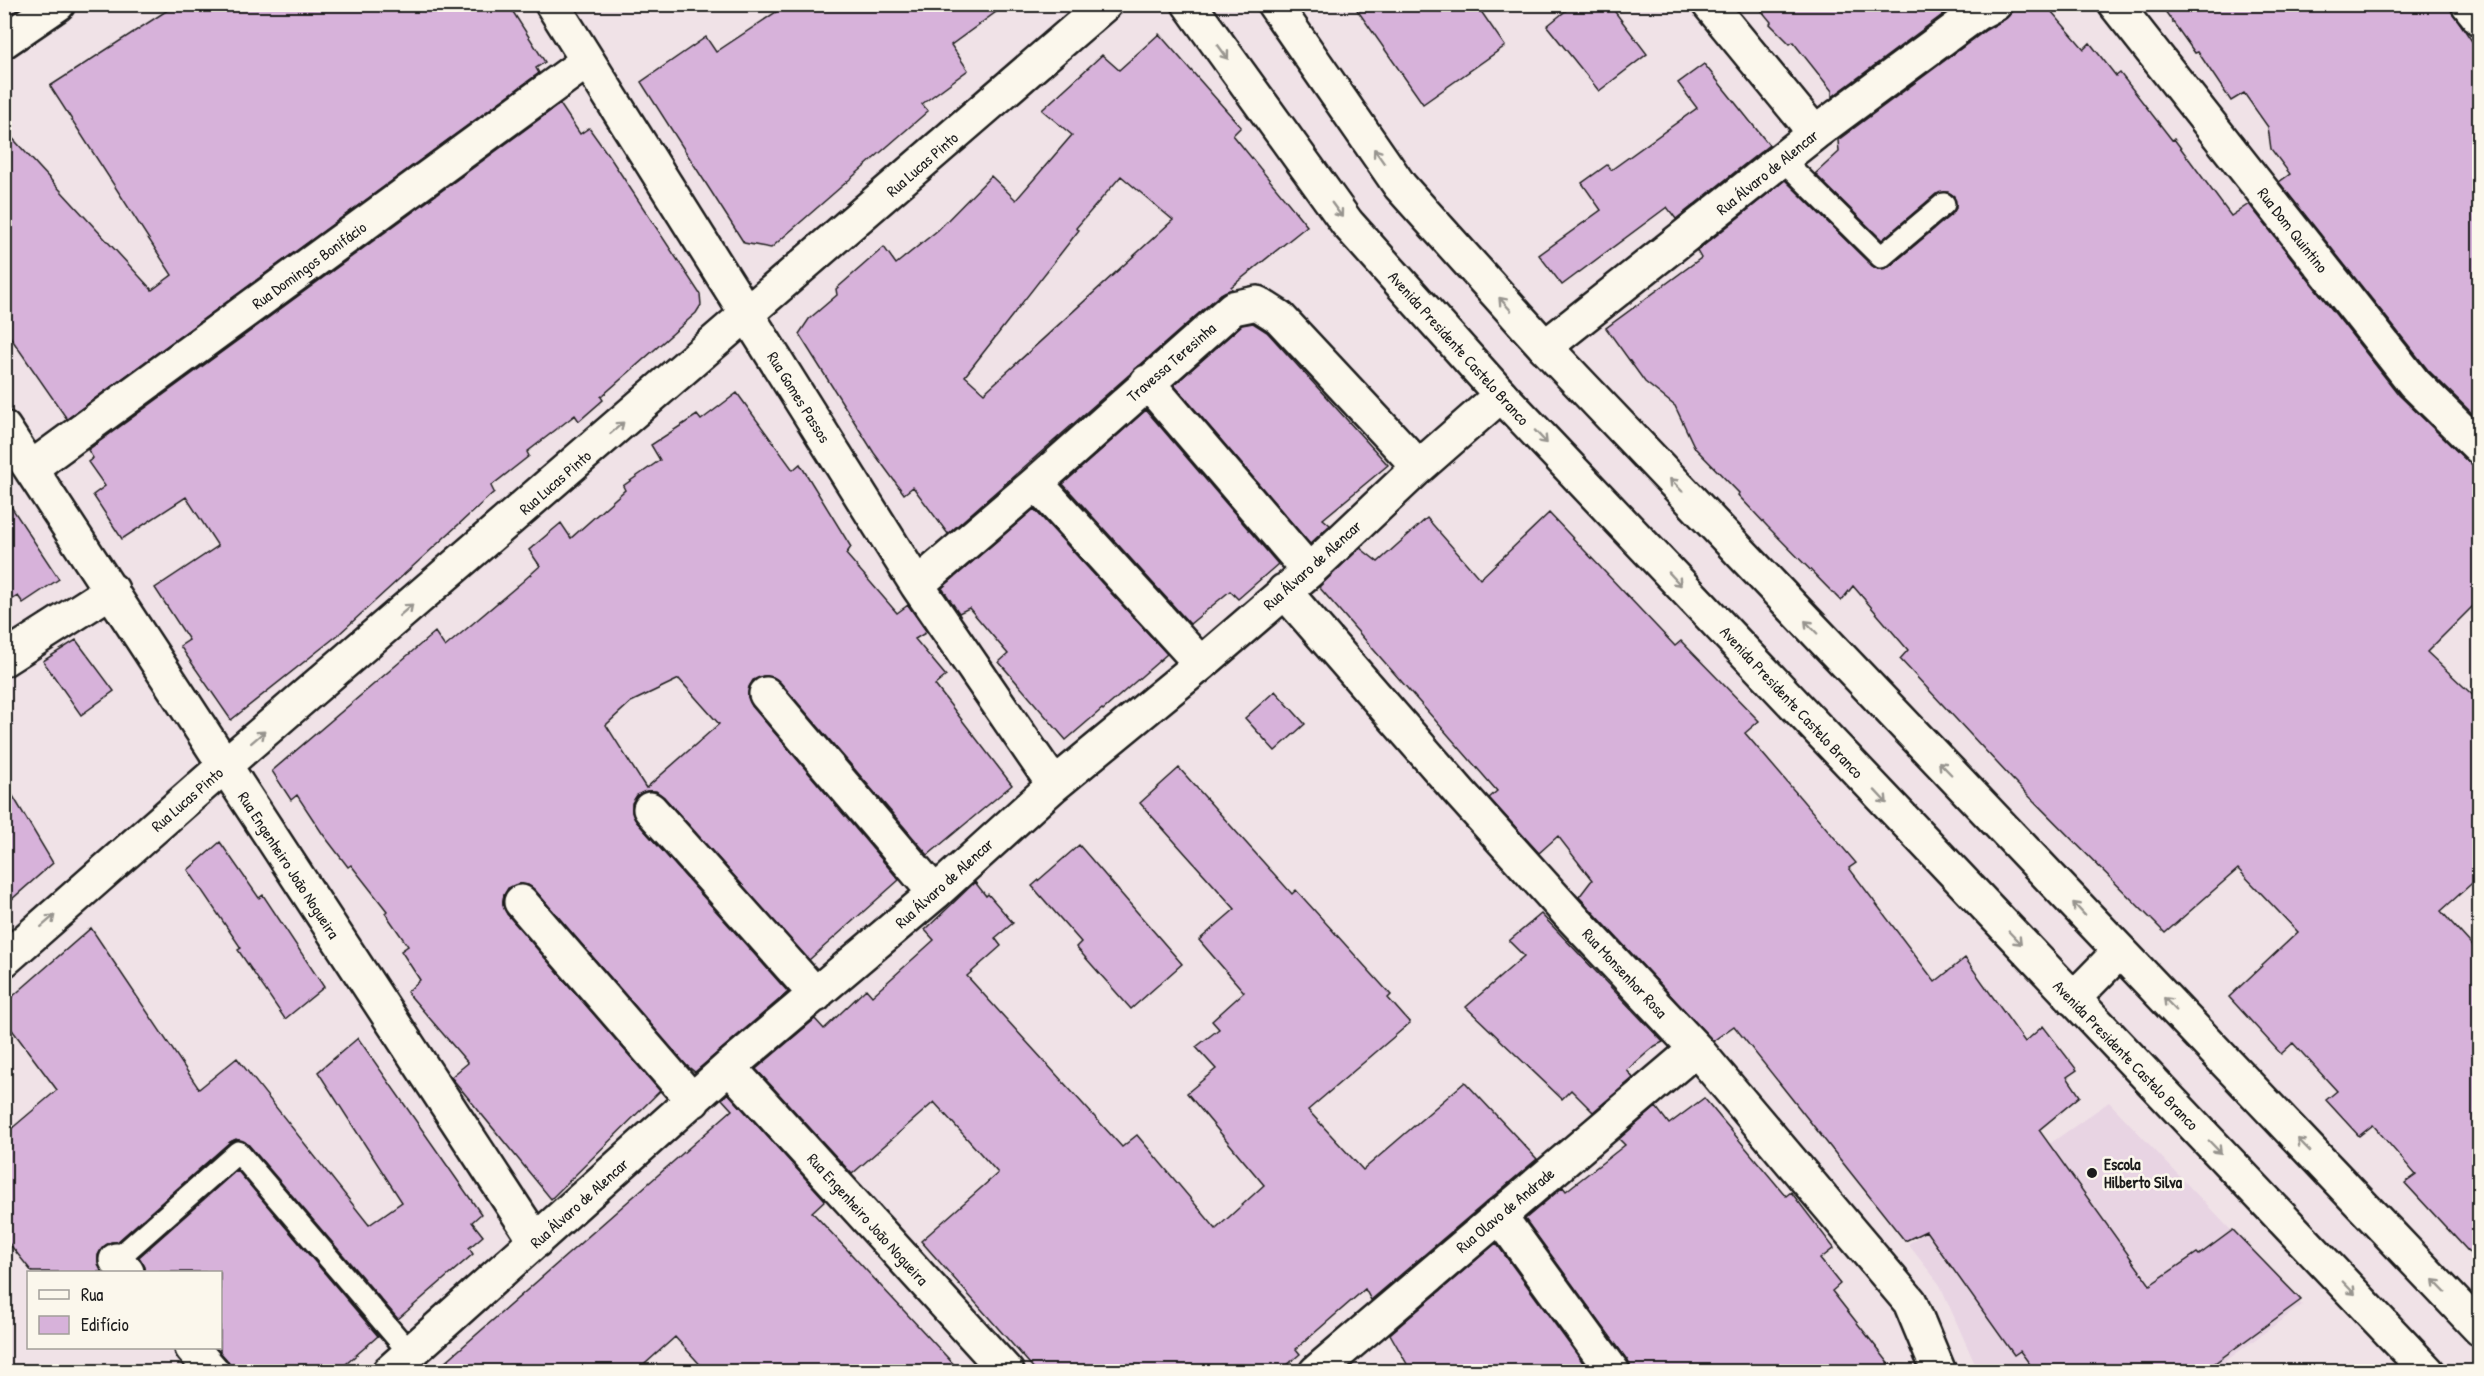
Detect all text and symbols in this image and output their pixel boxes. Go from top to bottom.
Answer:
one-way arrow [1217,43,1229,59]
street label: Rua Álvaro de Alencar [1711,124,1823,220]
street label: Rua Lucas Pinto [881,126,963,201]
one-way arrow [1373,148,1385,165]
street label: Rua Dom Quintino [2253,183,2334,278]
one-way arrow [1331,201,1343,217]
street label: Rua Domingos Bonifácio [247,216,371,314]
street label: Avenida Presidente Castelo Branco [1384,266,1535,430]
one-way arrow [1498,296,1513,311]
street label: Travessa Teresinha [1122,317,1220,407]
street label: Rua Gomes Passos [762,347,836,447]
one-way arrow [609,421,624,435]
one-way arrow [1534,430,1548,445]
street label: Rua Lucas Pinto [514,444,596,519]
one-way arrow [1669,478,1683,493]
street label: Rua Álvaro de Alencar [1258,515,1366,615]
one-way arrow [1668,571,1682,586]
one-way arrow [398,603,413,617]
one-way arrow [1803,619,1818,634]
street label: Avenida Presidente Castelo Branco [1715,621,1869,783]
one-way arrow [250,730,265,744]
street label: Rua Lucas Pinto [146,761,228,836]
one-way arrow [1938,761,1952,776]
street label: Rua Engenheiro João Nogueira [233,787,345,943]
one-way arrow [1874,789,1888,804]
street label: Rua Álvaro de Alencar [890,833,998,933]
one-way arrow [2072,902,2086,917]
one-way arrow [41,914,56,928]
street label: Rua Monsenhor Rosa [1577,923,1673,1023]
one-way arrow [2008,930,2022,945]
street label: Avenida Presidente Castelo Branco [2048,975,2204,1135]
one-way arrow [2162,997,2177,1012]
one-way arrow [2297,1138,2312,1153]
one-way arrow [2207,1140,2222,1155]
street label: Rua Engenheiro João Nogueira [803,1148,933,1290]
street label: Rua Álvaro de Alencar [525,1153,633,1253]
place label: Escola Hilberto Silva [2104,1153,2183,1193]
street label: Rua Olavo de Andrade [1451,1162,1559,1258]
marker: Escola Hilberto Silva [2085,1166,2099,1180]
legend [27,1271,222,1349]
one-way arrow [2432,1279,2446,1294]
one-way arrow [2342,1281,2356,1296]
text: Rua [81,1282,103,1307]
text: Edifício [81,1312,129,1337]

